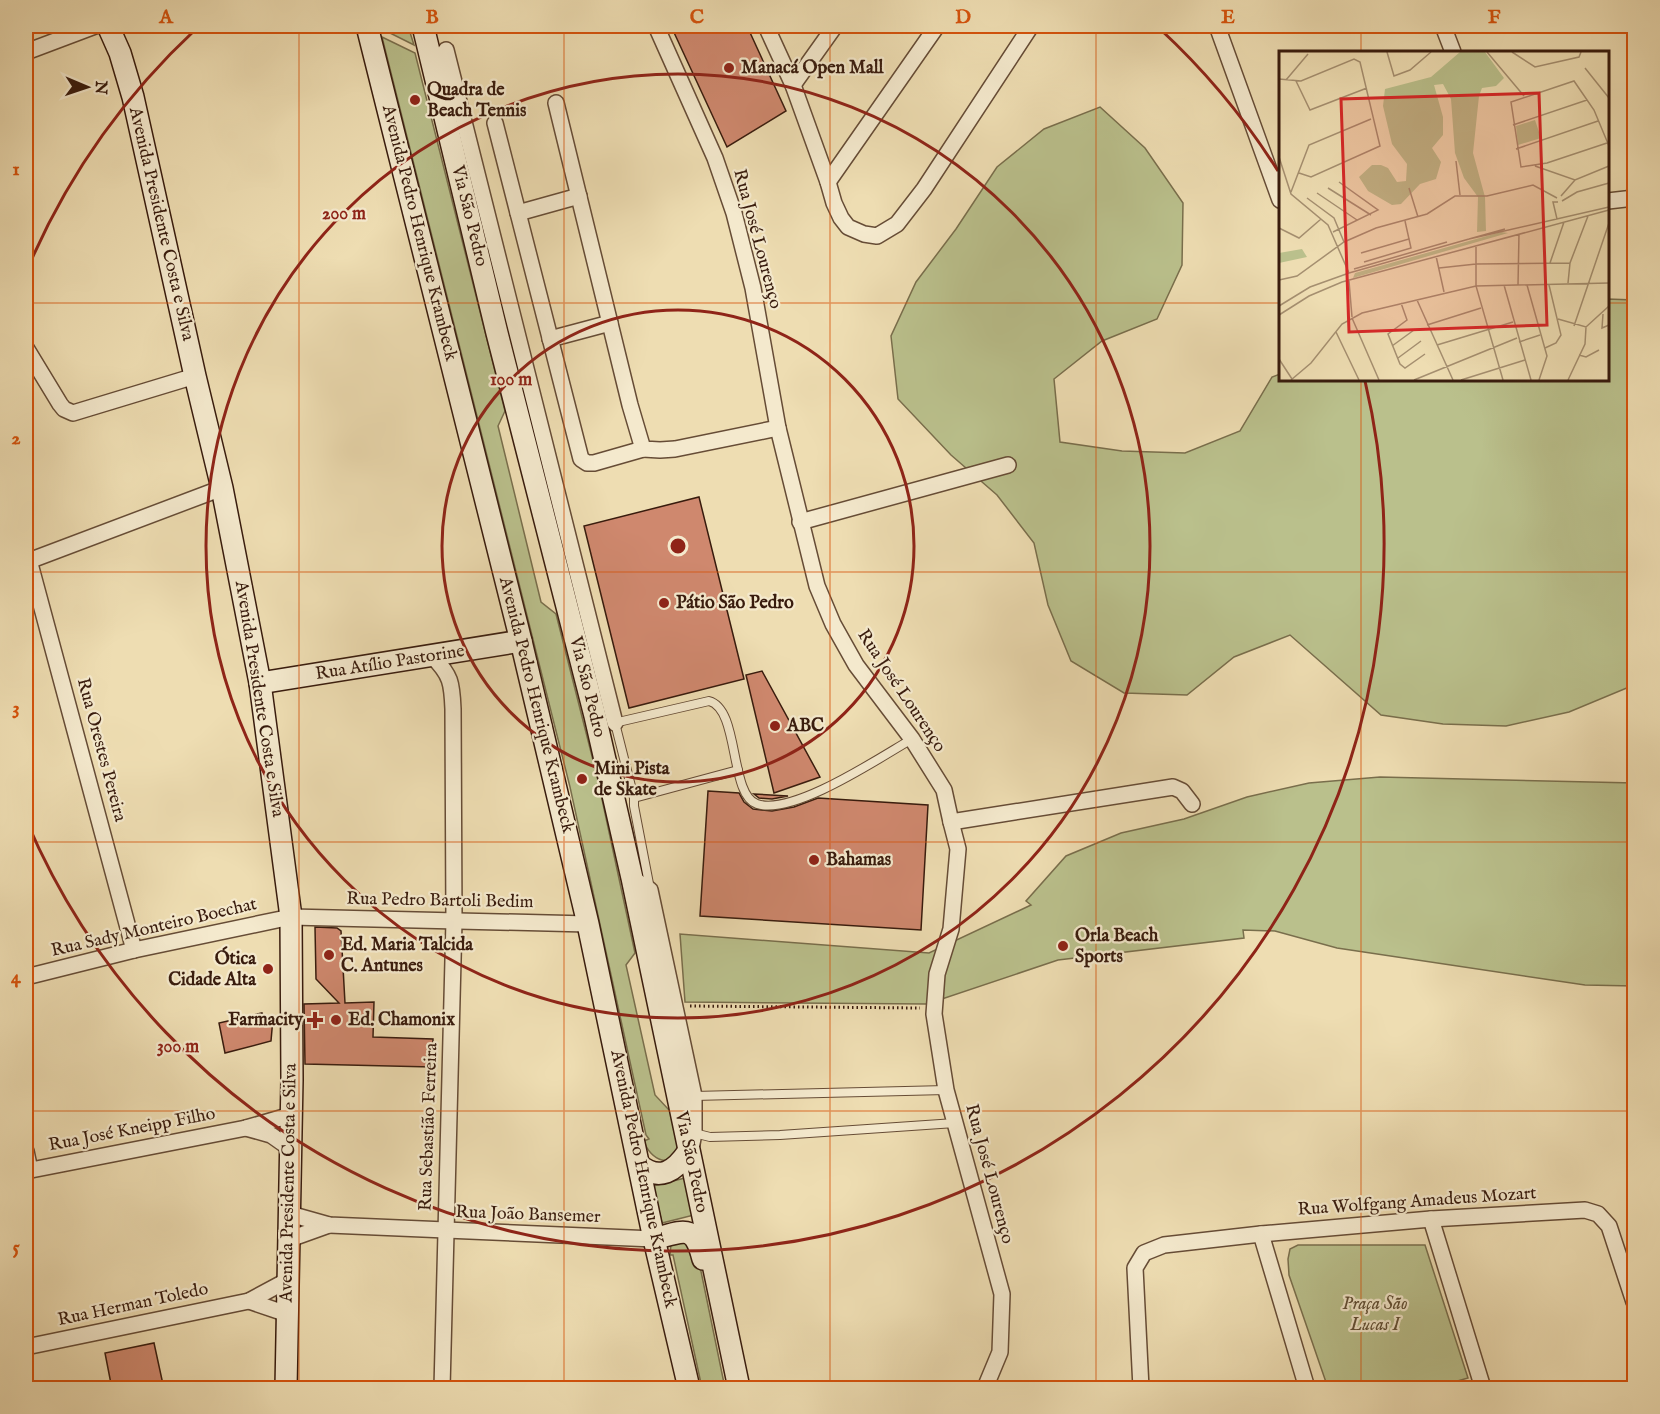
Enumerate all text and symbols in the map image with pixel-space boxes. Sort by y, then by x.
text: A [158,5,174,30]
text: B [425,5,439,30]
text: C [690,5,704,30]
text: D [955,5,971,30]
text: E [1221,5,1235,30]
text: F [1488,5,1501,30]
inset map [1279,51,1609,381]
north arrow [57,57,117,117]
place label: Manacá Open Mall [741,57,885,80]
marker: Manacá Open Mall [722,61,736,75]
text: N [90,79,110,95]
place label: Quadra de Beach Tennis [427,79,527,123]
marker: Quadra de Beach Tennis [408,93,422,107]
street label: Avenida Pedro Henrique Krambeck [376,102,462,364]
street label: Avenida Presidente Costa e Silva [123,104,199,343]
text: 1 [12,157,20,182]
street label: Via São Pedro [445,162,493,269]
street label: Rua José Lourenço [727,167,787,312]
text: 200 m [322,203,366,226]
text: 100 m [490,369,532,392]
text: 2 [11,426,21,451]
centre of rings [668,536,688,556]
street label: Avenida Pedro Henrique Krambeck [493,574,579,836]
street label: Avenida Presidente Costa e Silva [229,578,289,819]
place label: Pátio São Pedro [676,592,794,615]
marker: Pátio São Pedro [657,596,671,610]
street label: Rua José Lourenço [851,625,951,757]
street label: Via São Pedro [563,633,611,740]
street label: Rua Atílio Pastorine [314,640,466,686]
street label: Rua Orestes Pereira [71,676,131,825]
text: 3 [12,696,20,721]
place label: ABC [786,715,824,738]
marker: ABC [768,719,782,733]
place label: Mini Pista de Skate [594,758,671,802]
marker: Mini Pista de Skate [575,772,589,786]
place label: Bahamas [826,849,892,872]
marker: Bahamas [807,853,821,867]
street label: Rua Pedro Bartoli Bedim [346,888,534,914]
street label: Rua Sady Monteiro Boechat [49,893,259,963]
place label: Orla Beach Sports [1075,925,1159,969]
place label: Ed. Maria Talcida C. Antunes [341,934,474,978]
marker: Orla Beach Sports [1056,939,1070,953]
place label: Ótica Cidade Alta [168,946,257,992]
marker: Ed. Maria Talcida C. Antunes [322,948,336,962]
marker: Ótica Cidade Alta [261,962,275,976]
text: 4 [11,965,22,990]
place label: Farmacity [228,1009,304,1032]
place label: Ed. Chamonix [348,1009,455,1032]
marker: Farmacity [308,1013,322,1027]
marker: Ed. Chamonix [329,1013,343,1027]
text: 300 m [157,1036,199,1059]
street label: Rua Sebastião Ferreira [415,1042,443,1212]
street label: Avenida Pedro Henrique Krambeck [604,1047,682,1310]
street label: Avenida Presidente Costa e Silva [275,1063,303,1304]
street label: Rua José Lourenço [959,1102,1019,1247]
street label: Rua José Kneipp Filho [47,1103,218,1157]
street label: Via São Pedro [669,1108,713,1215]
street label: Rua Wolfgang Amadeus Mozart [1297,1182,1537,1222]
street label: Rua João Bansemer [455,1201,601,1229]
text: 5 [12,1235,20,1260]
street label: Rua Herman Toledo [56,1278,211,1332]
park label: Praça São Lucas I [1342,1293,1408,1337]

